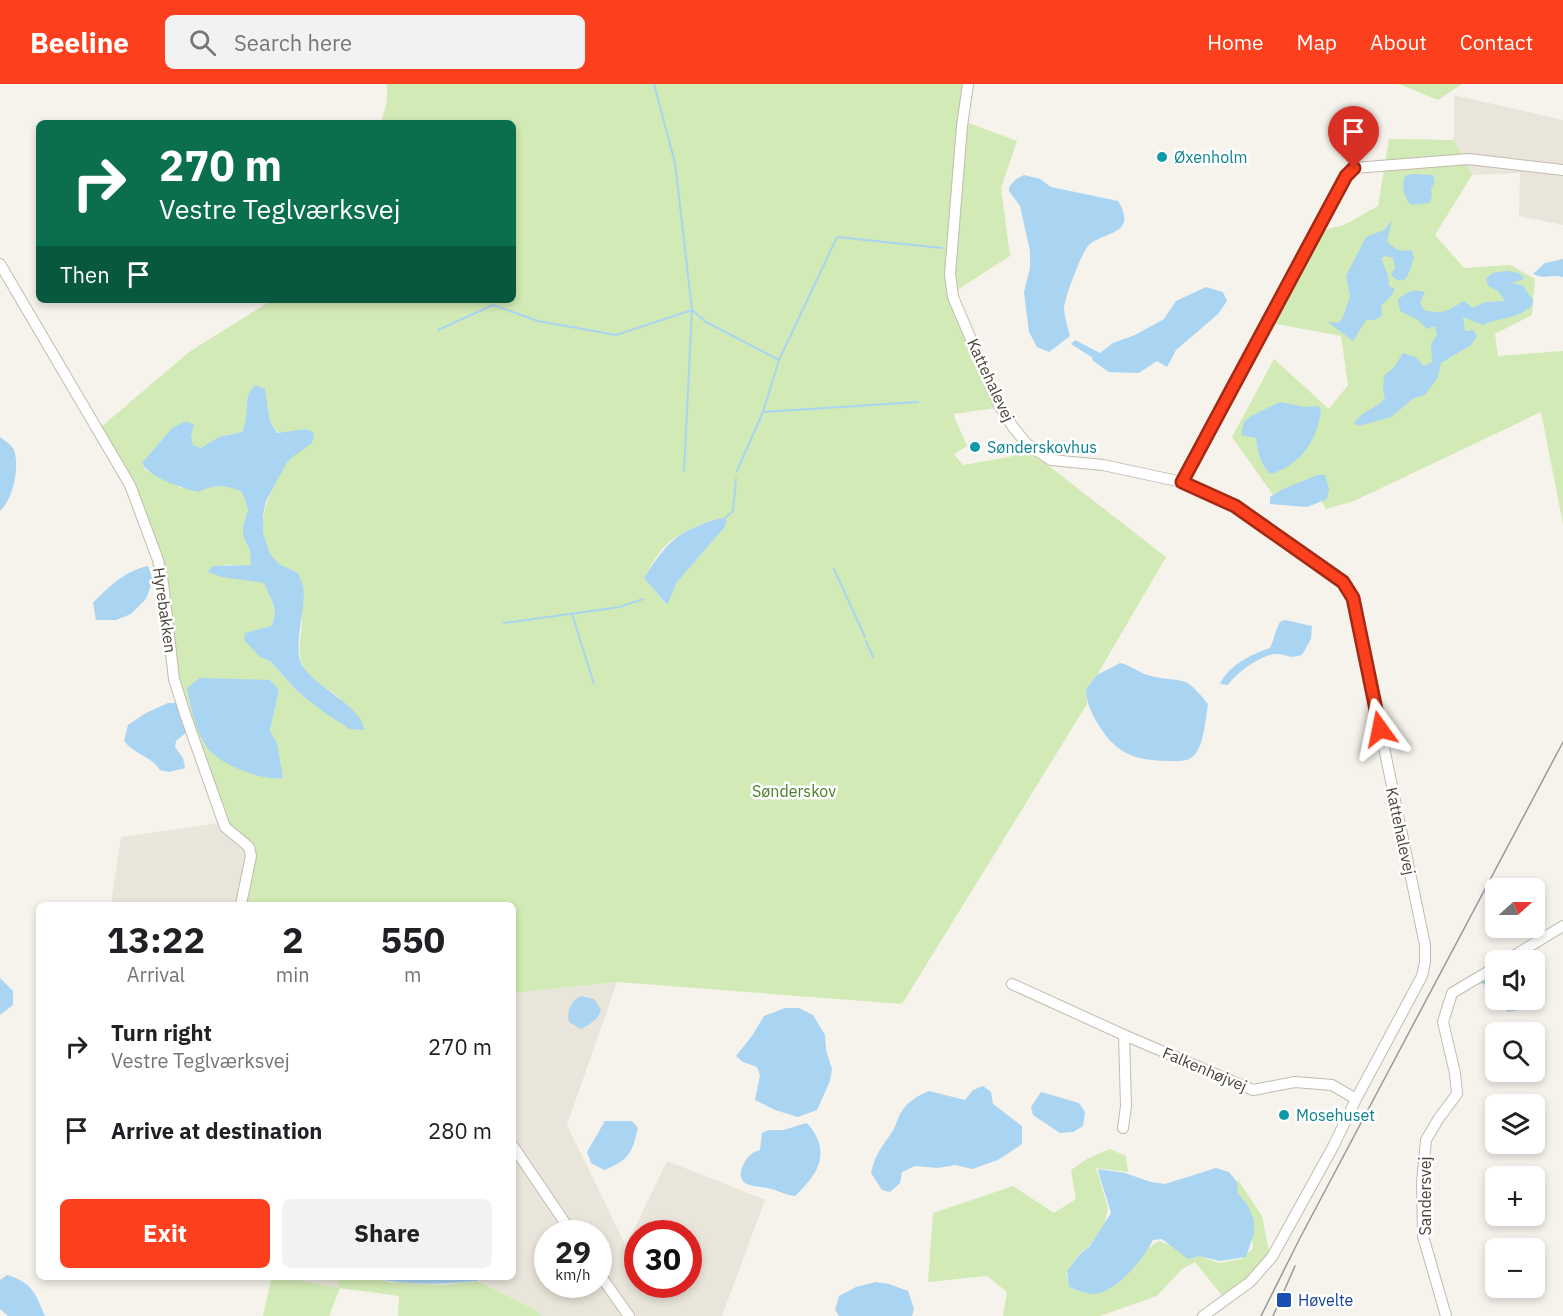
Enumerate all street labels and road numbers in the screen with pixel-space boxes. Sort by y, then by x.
street label: Kattehalevej [963,335,1019,425]
street label: Hyrebakken [149,566,181,654]
street label: Kattehalevej [1382,785,1420,877]
street label: Falkenhøjvej [1160,1042,1250,1096]
street label: Sandersvej [1415,1157,1435,1235]

